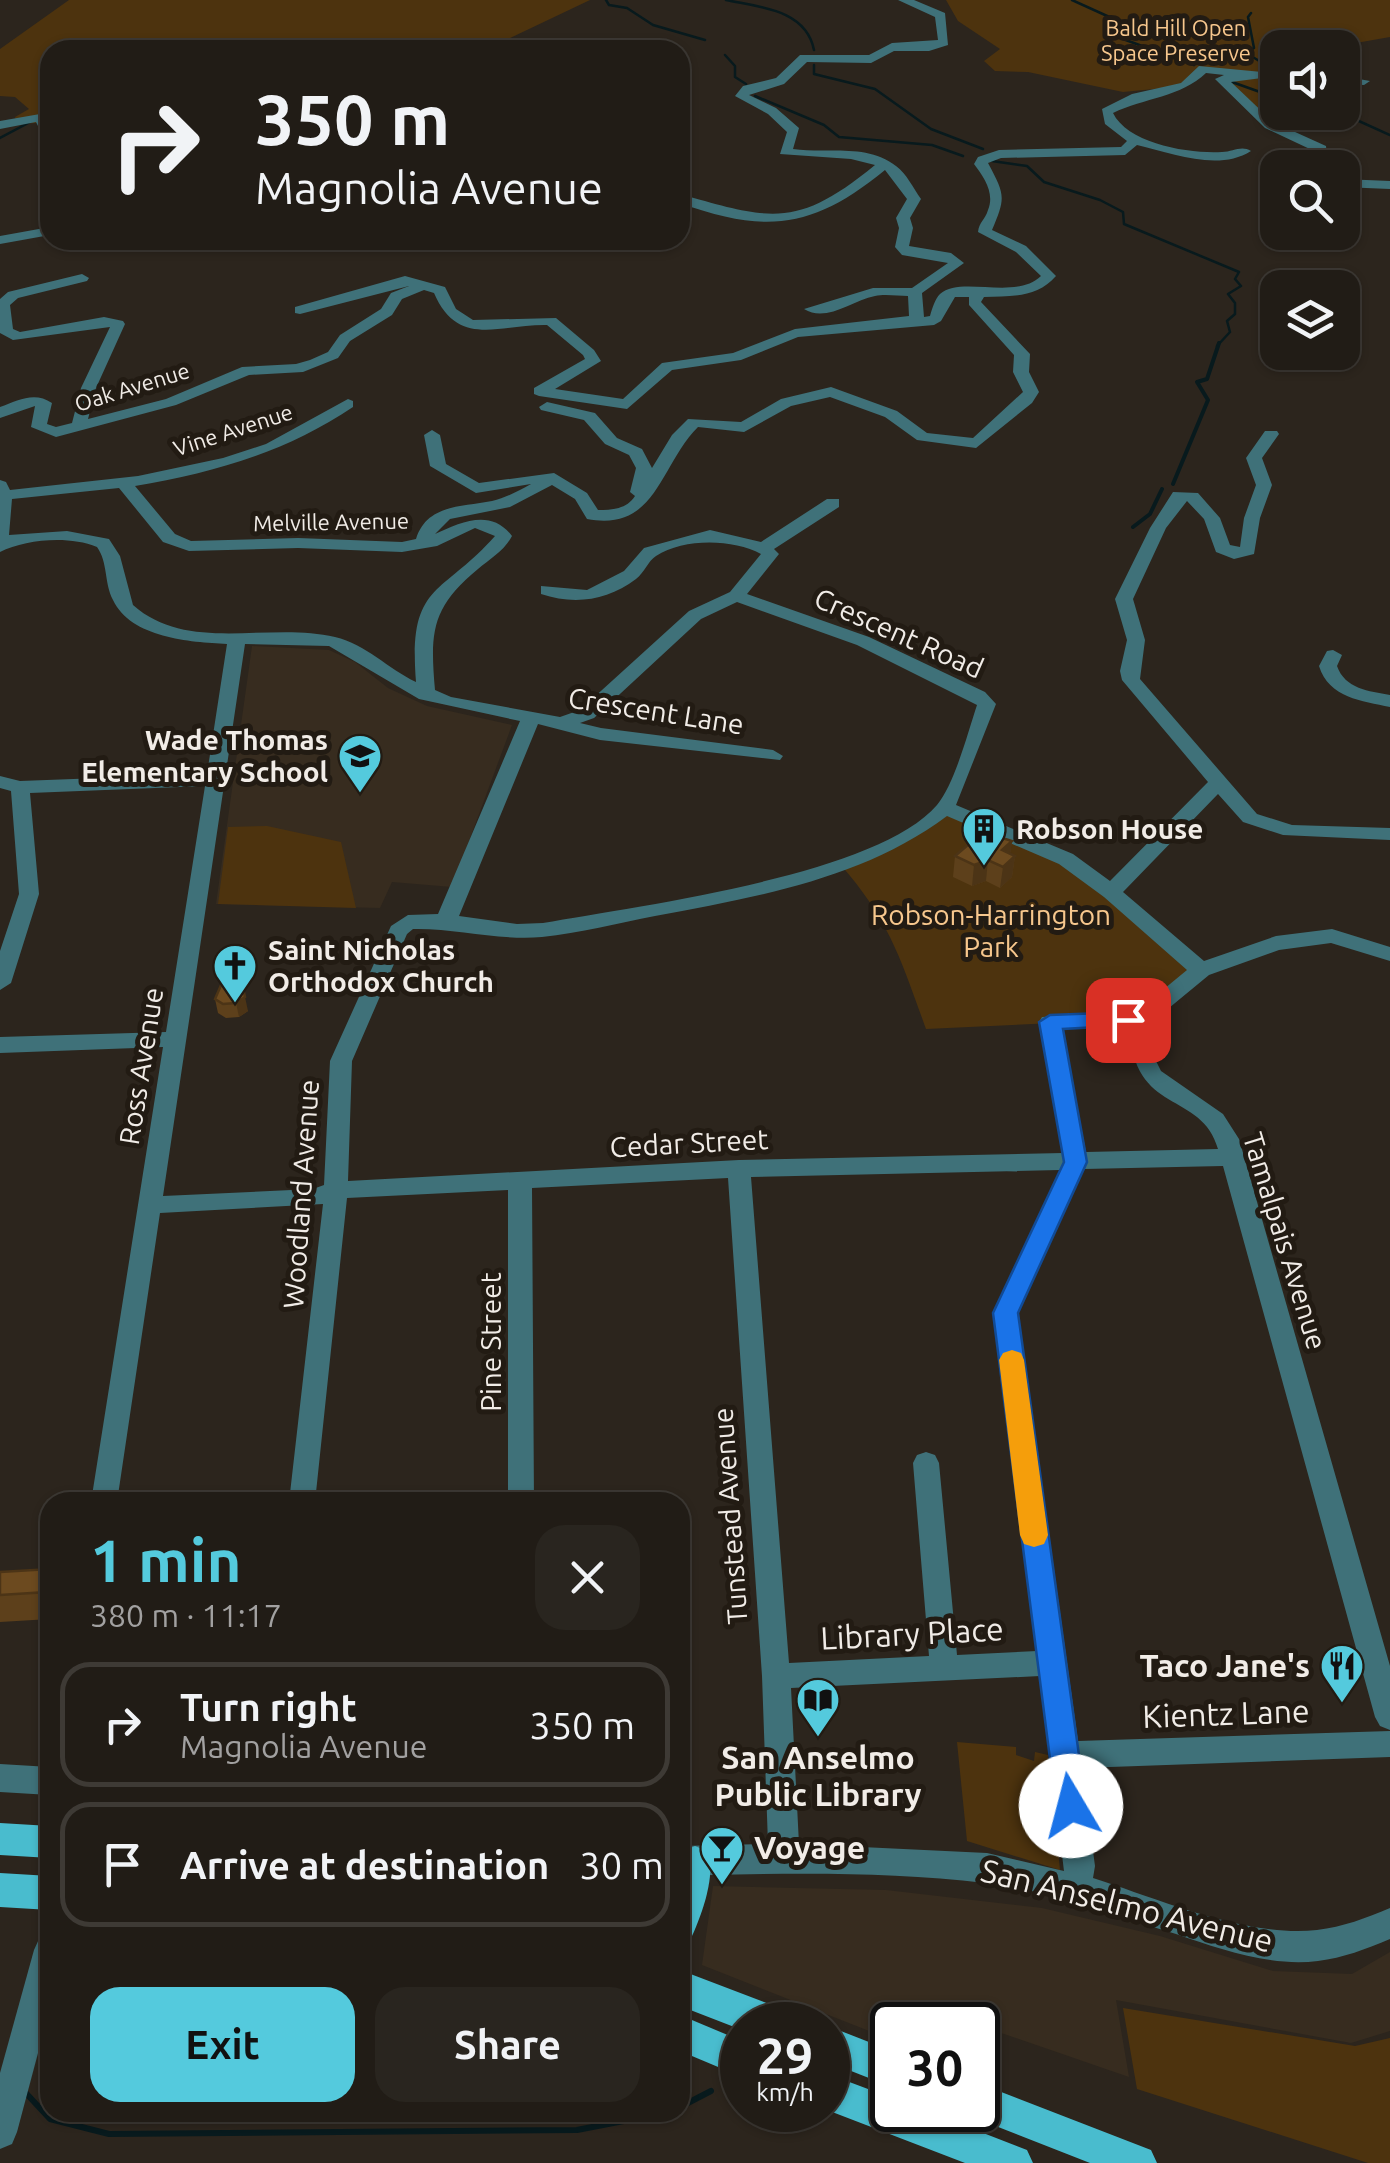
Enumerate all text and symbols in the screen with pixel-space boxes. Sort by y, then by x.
park label: Bald Hill Open Space Preserve [1101,15,1251,65]
map controls [1260,30,1360,370]
button: sound [1260,30,1360,130]
icon: right [90,80,220,210]
text: 350 m [255,80,450,158]
button: search [1260,150,1360,250]
text: Magnolia Avenue [255,162,603,213]
button: layers [1260,270,1360,370]
street label: Oak Avenue [71,357,192,416]
street label: Vine Avenue [170,398,296,461]
street label: Melville Avenue [253,508,409,535]
street label: Crescent Road [810,581,989,684]
street label: Crescent Lane [566,681,746,740]
place label: Wade Thomas Elementary School [81,724,328,787]
school or university icon: Wade Thomas Elementary School [337,733,383,794]
building icon: Robson House [961,806,1007,867]
place label: Robson House [1016,813,1203,844]
park label: Robson-Harrington Park [871,899,1111,962]
place label: Saint Nicholas Orthodox Church [268,934,494,997]
church icon: Saint Nicholas Orthodox Church [212,943,258,1004]
pin [1086,978,1171,1063]
street label: Ross Avenue [113,985,168,1147]
icon: arrive [1101,993,1156,1048]
street label: Woodland Avenue [277,1078,324,1310]
street label: Cedar Street [609,1123,769,1162]
street label: Tamalpais Avenue [1238,1129,1333,1353]
street label: Pine Street [475,1272,506,1412]
street label: Tunstead Avenue [706,1407,753,1625]
button: close [535,1525,640,1630]
text: 1 min [90,1526,242,1593]
text: 380 m · 11:17 [90,1597,282,1633]
street label: Library Place [819,1610,1004,1656]
restaurant icon: Taco Jane's [1319,1643,1365,1704]
place label: Taco Jane's [1140,1647,1310,1683]
library icon: San Anselmo Public Library [795,1677,841,1738]
text: Turn right [180,1686,357,1728]
street label: Kientz Lane [1142,1692,1310,1734]
icon: right [95,1697,150,1752]
text: 350 m [529,1704,635,1746]
text: Magnolia Avenue [180,1728,427,1764]
place label: San Anselmo Public Library [714,1739,922,1812]
position arrow [1019,1754,1123,1858]
bar icon: Voyage [699,1825,745,1886]
place label: Voyage [754,1829,865,1865]
icon: arrive [95,1837,150,1892]
text: Arrive at destination [180,1844,549,1886]
text: 30 m [579,1844,664,1886]
street label: San Anselmo Avenue [978,1851,1277,1959]
button: Exit [90,1987,355,2102]
button: Share [375,1987,640,2102]
speed limit sign: 30 [870,2002,1000,2132]
text: 29 [757,2027,813,2083]
text: km/h [756,2078,814,2106]

